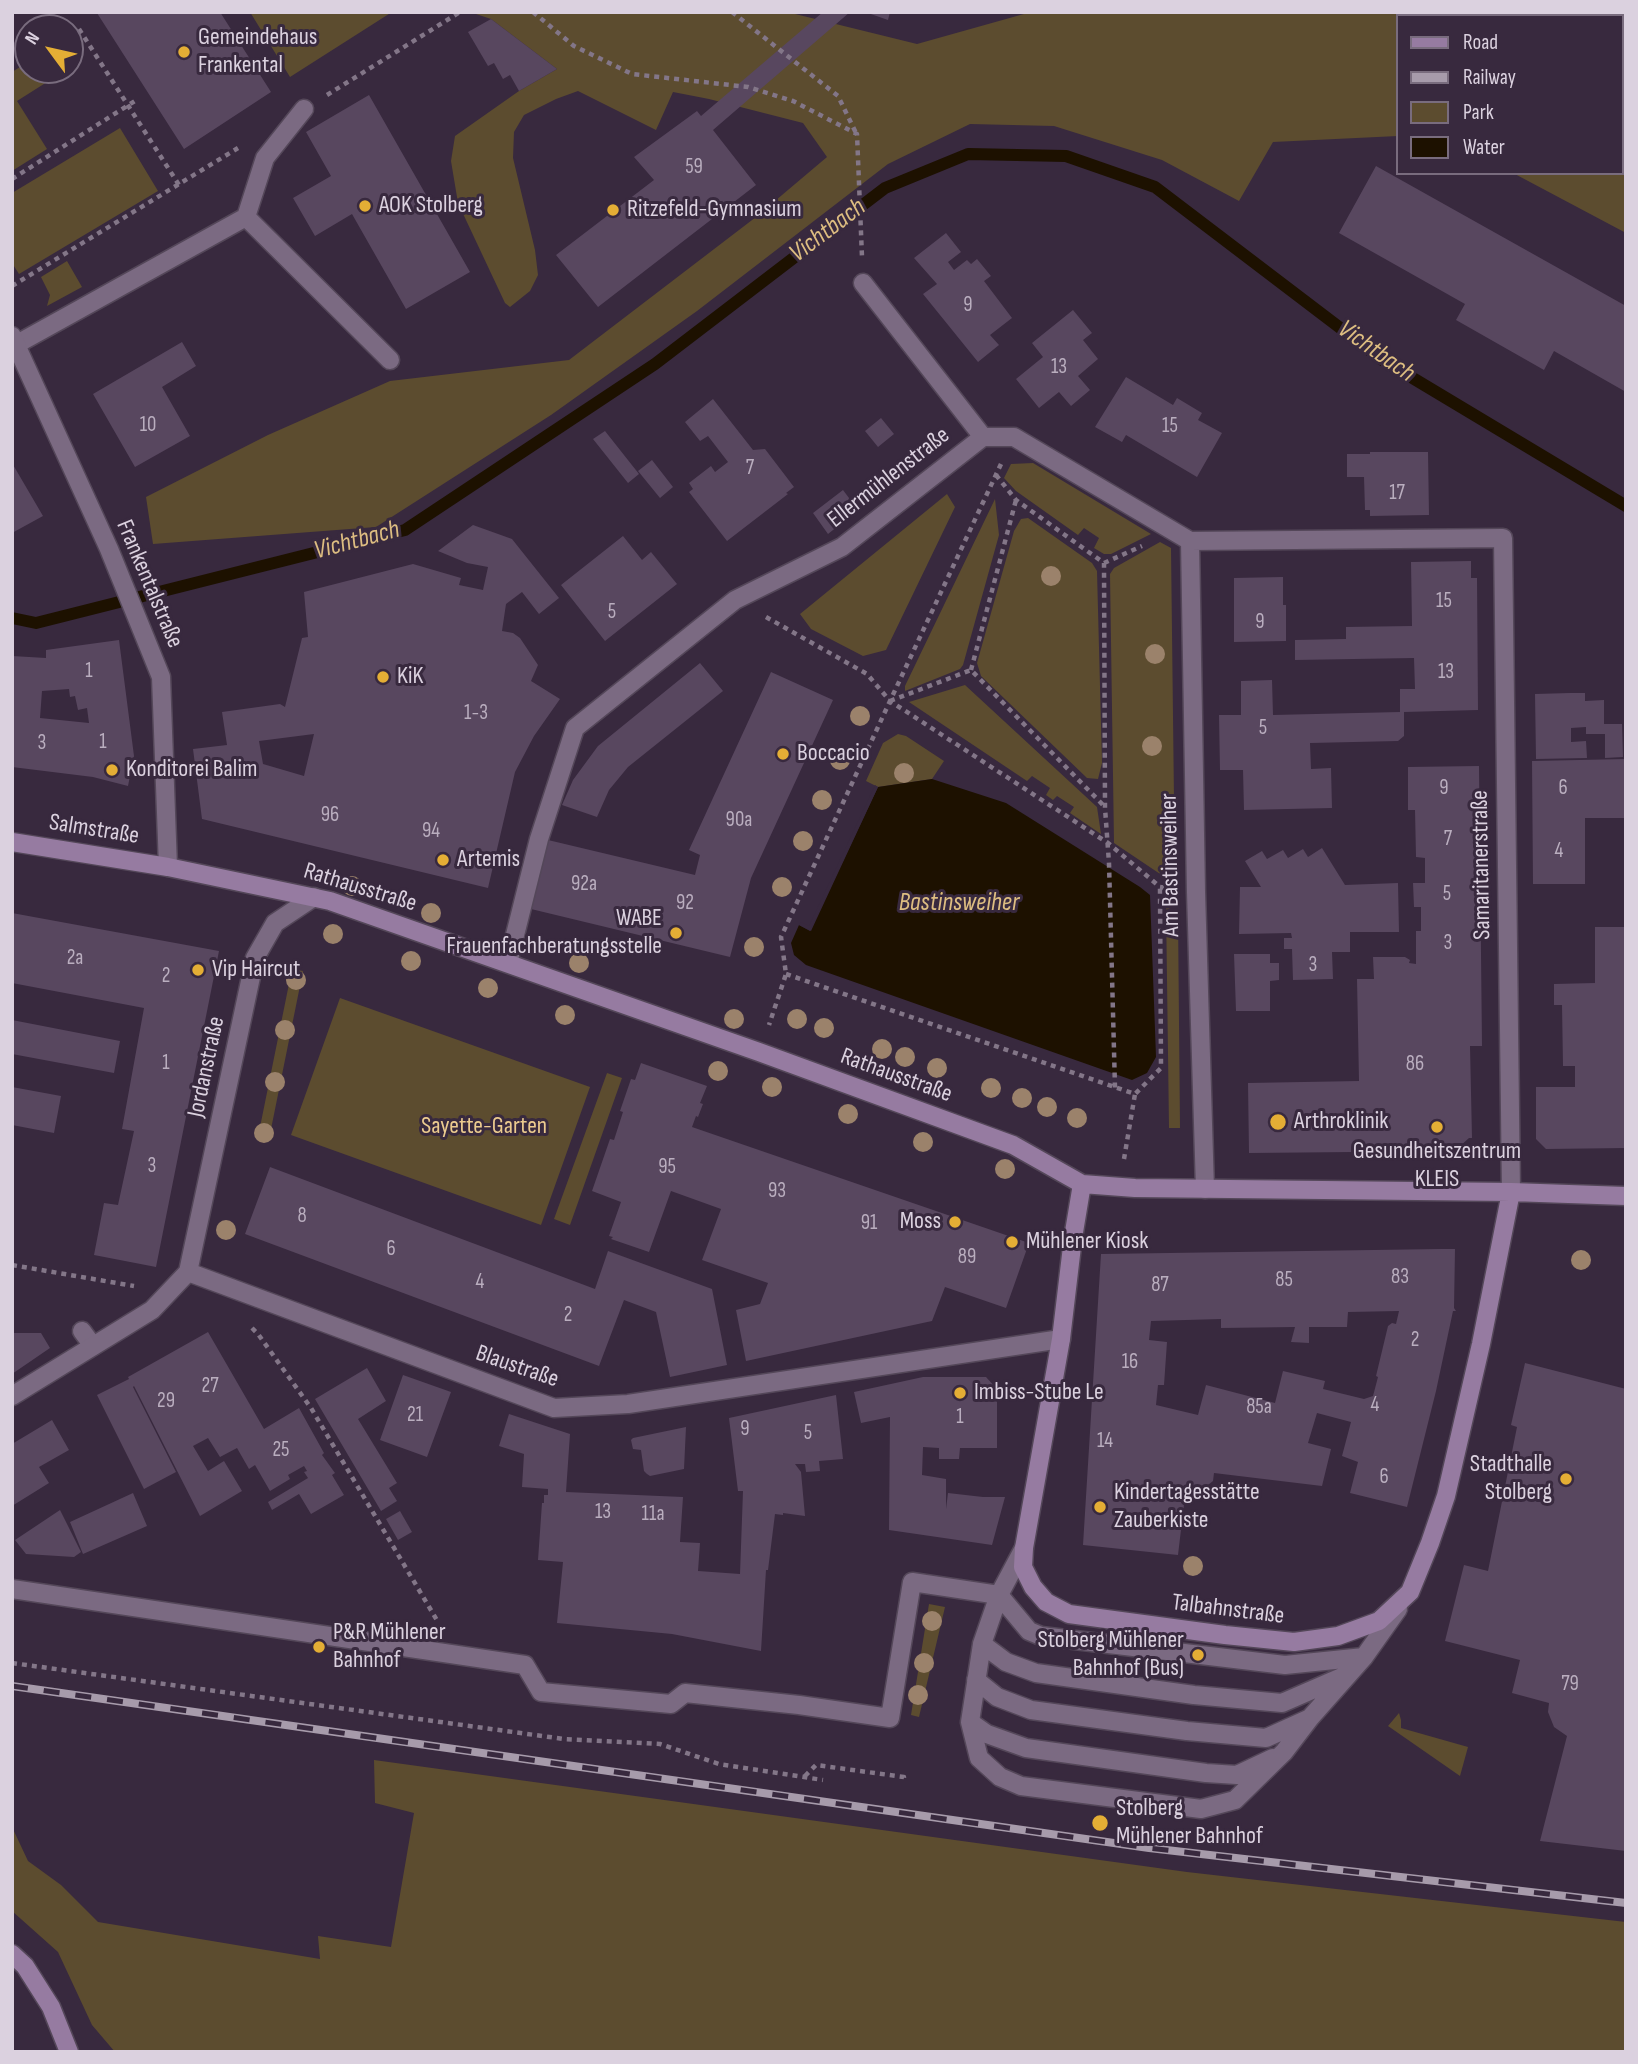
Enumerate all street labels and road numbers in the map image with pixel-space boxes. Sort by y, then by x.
street label: Ellermühlenstraße [822,421,956,535]
street label: Frankentalstraße [109,516,189,652]
street label: Samaritanerstraße [1466,790,1498,940]
street label: Am Bastinsweiher [1155,793,1187,937]
street label: Salmstraße [47,809,141,851]
street label: Rathausstraße [300,857,420,919]
street label: Jordanstraße [182,1014,232,1120]
street label: Rathausstraße [836,1043,956,1109]
street label: Blaustraße [472,1339,562,1395]
street label: Talbahnstraße [1170,1589,1286,1631]

